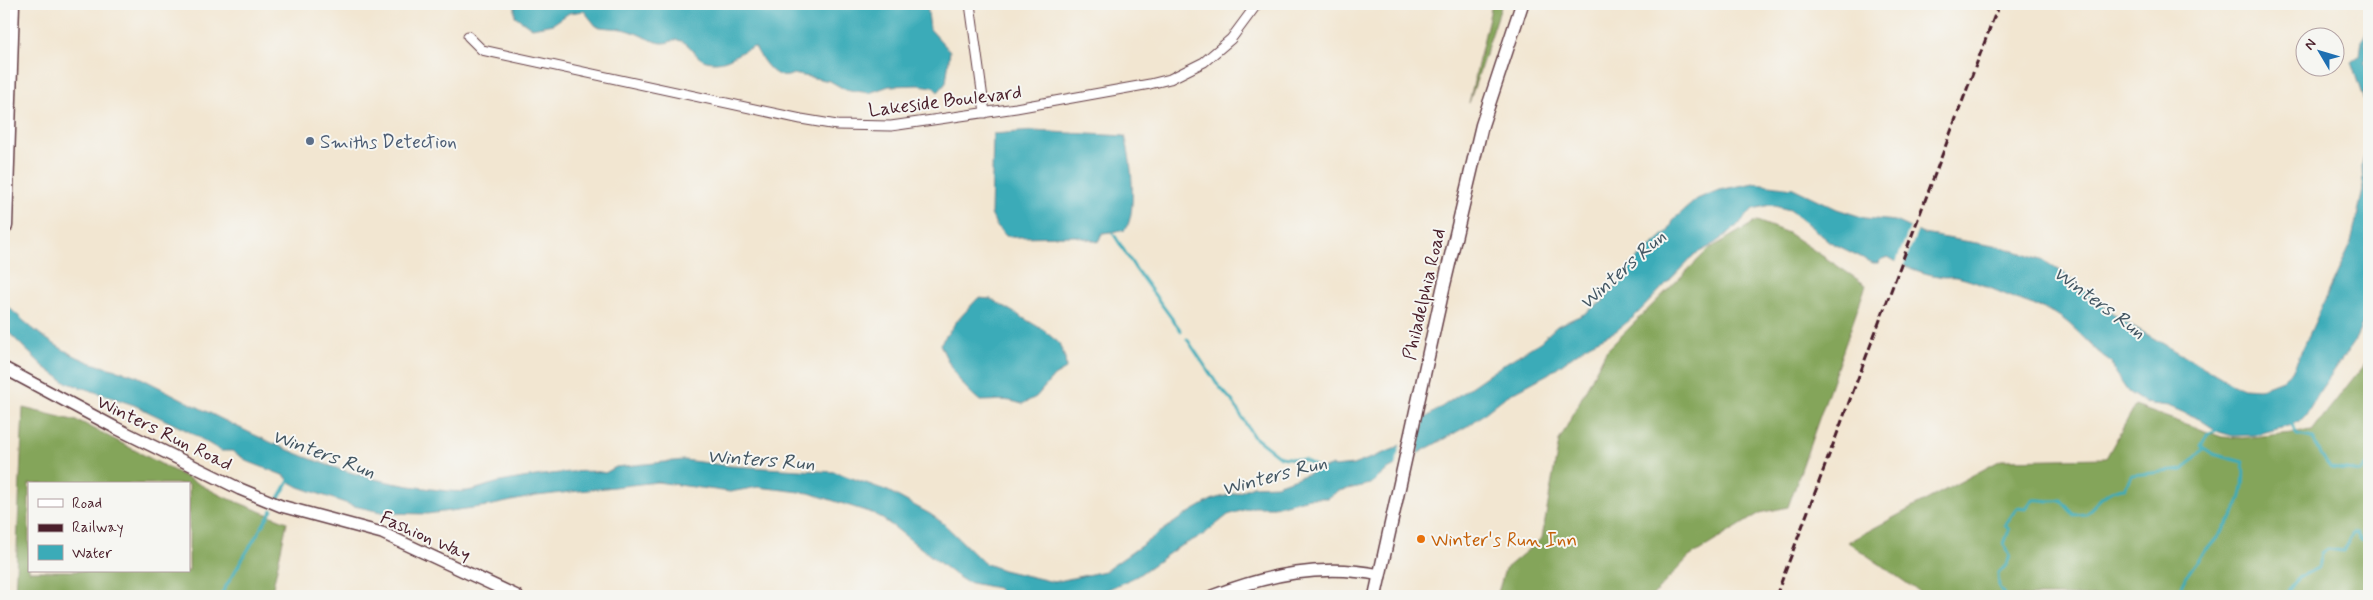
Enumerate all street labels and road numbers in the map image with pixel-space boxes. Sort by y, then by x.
street label: Lakeside Boulevard [867,80,1023,123]
street label: Philadelphia Road [1397,226,1452,363]
street label: Winters Run Road [92,390,236,477]
street label: Fashion Way [376,505,475,567]

